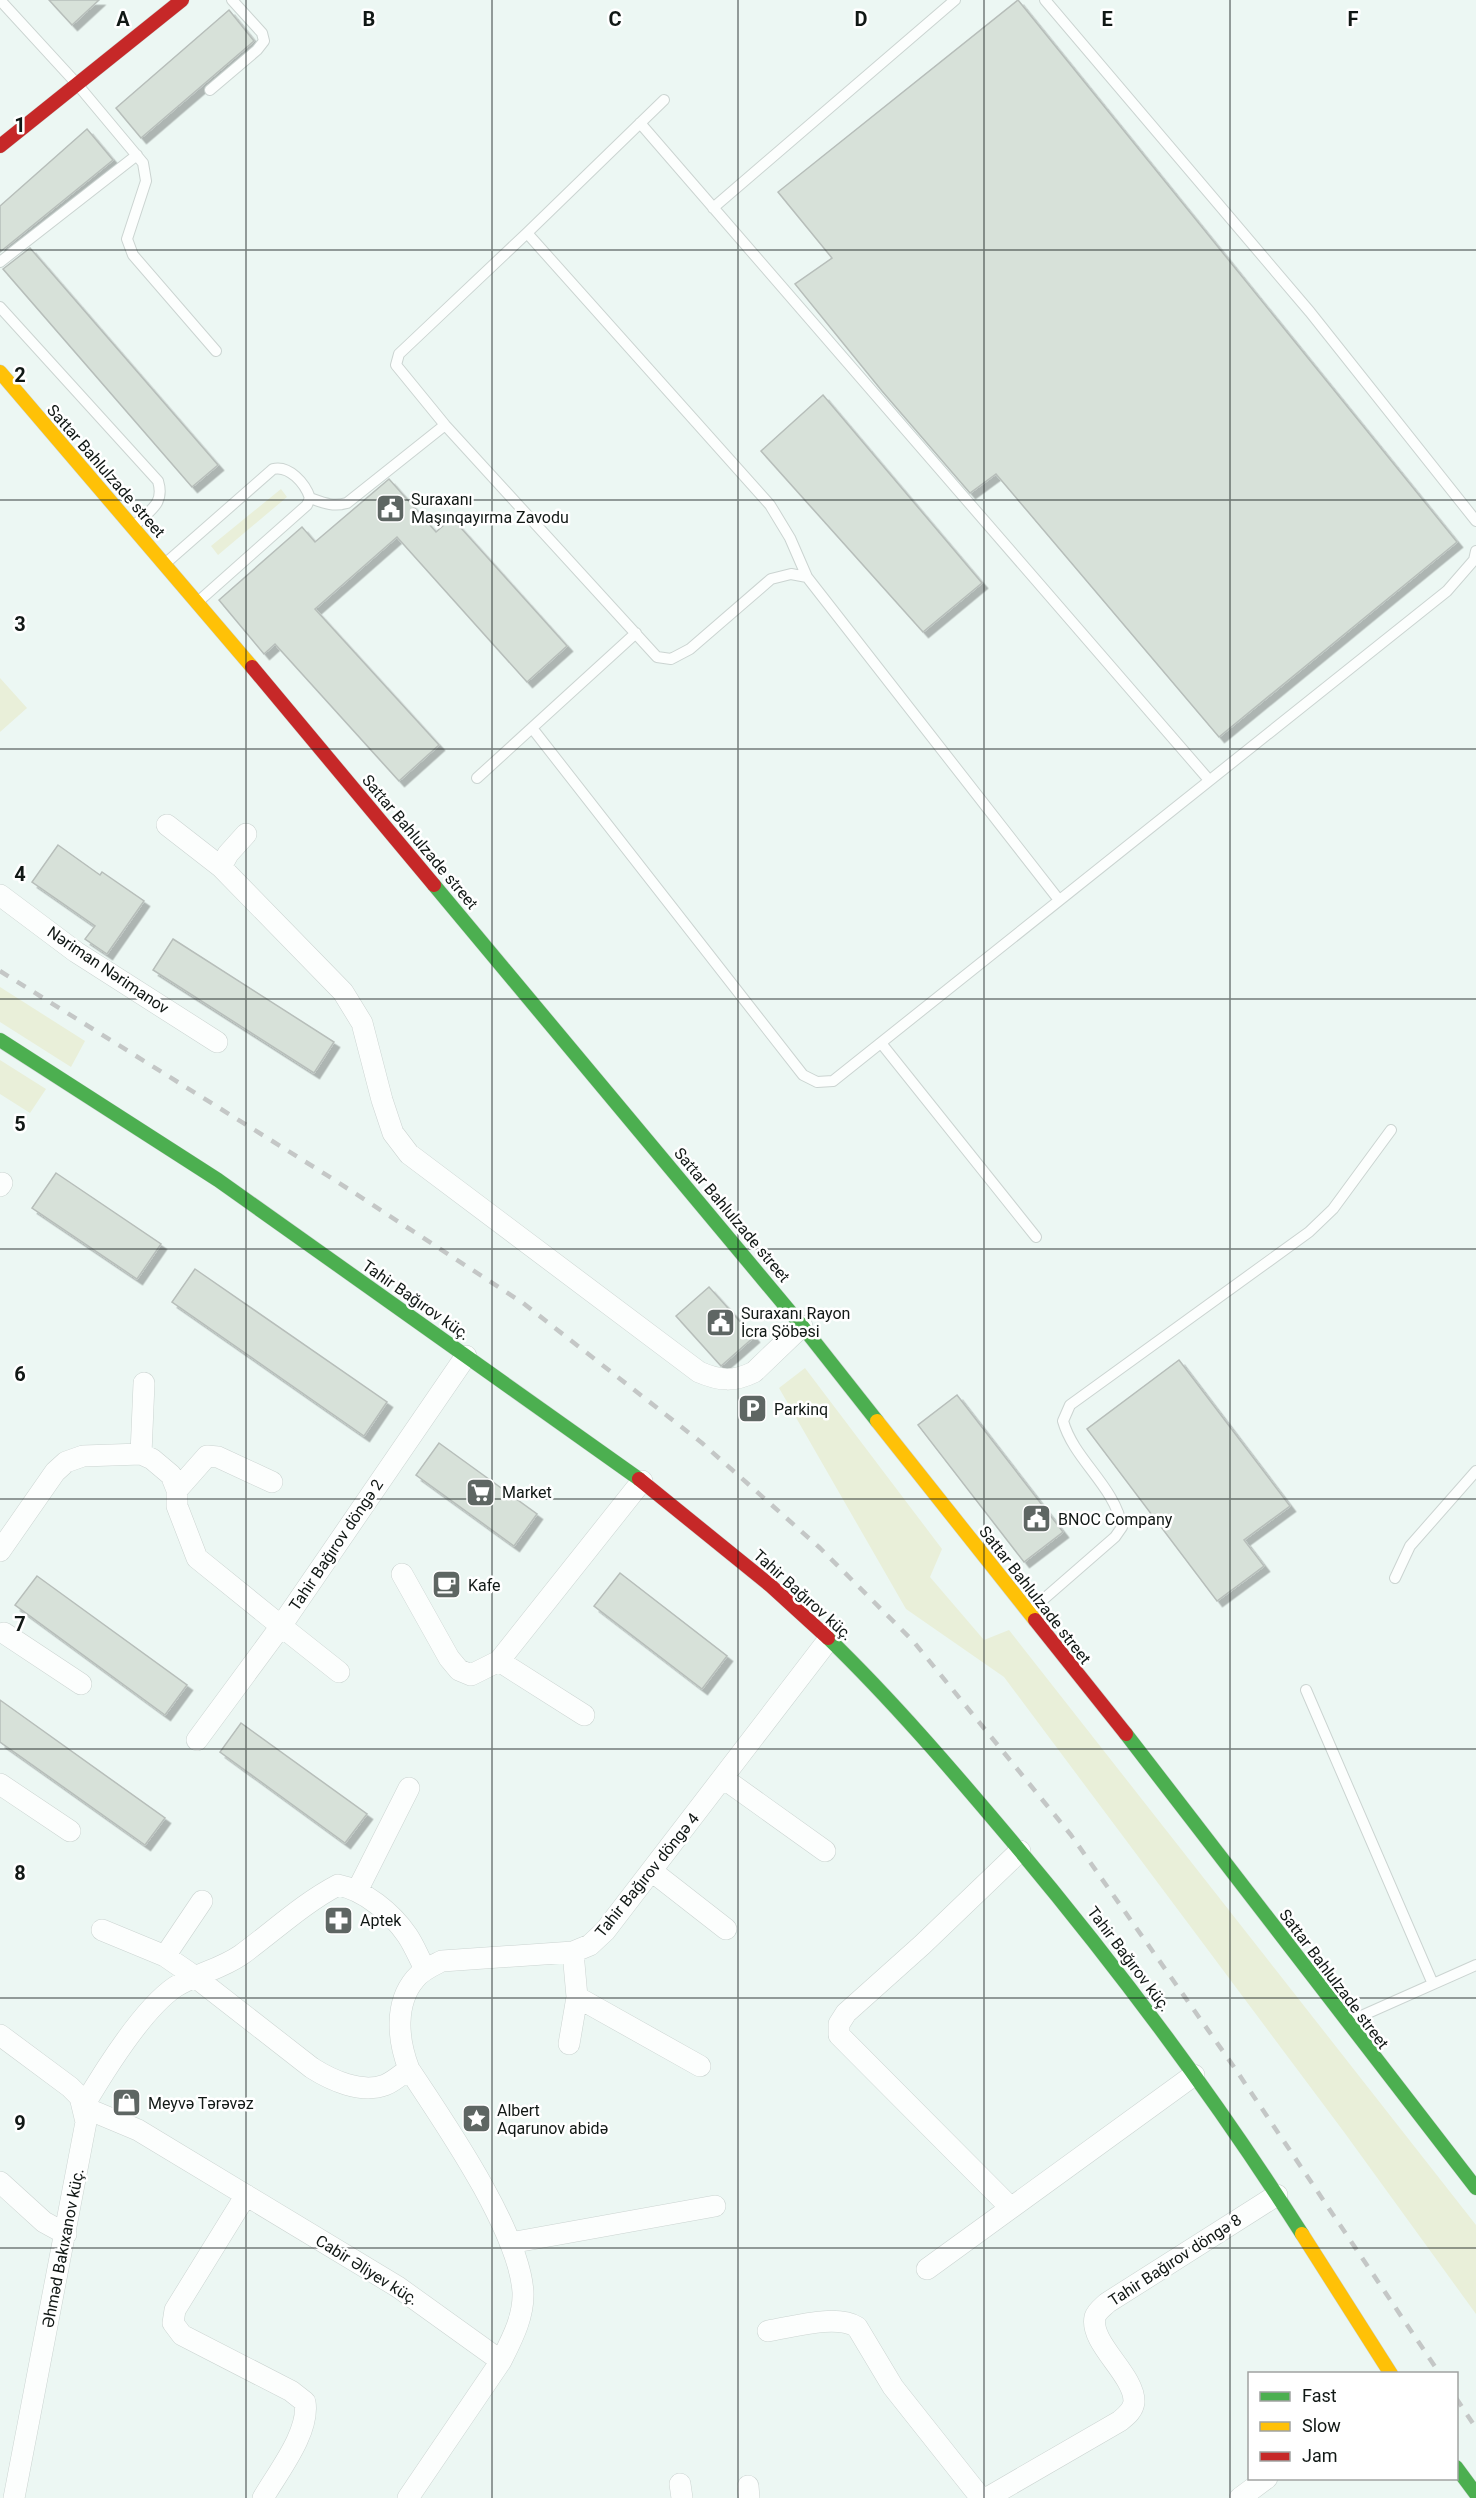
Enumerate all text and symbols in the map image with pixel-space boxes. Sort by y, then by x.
text: A [116,7,130,31]
text: B [363,7,375,31]
text: C [608,7,622,31]
text: D [855,7,868,31]
text: E [1101,7,1113,31]
text: F [1348,7,1359,31]
text: 1 [14,113,26,137]
text: 2 [14,363,26,387]
street label: Sattar Bahlulzade street [43,401,169,541]
place label: Suraxanı Maşınqayırma Zavodu [411,490,569,527]
public building icon: Suraxanı Maşınqayırma Zavodu [374,492,406,524]
text: 3 [14,612,26,636]
street label: Sattar Bahlulzade street [358,771,482,913]
text: 4 [14,862,26,886]
street label: Nəriman Nərimanov [44,922,172,1018]
text: 5 [14,1112,26,1136]
street label: Sattar Bahlulzade street [670,1144,794,1286]
street label: Tahir Bağırov küç. [359,1256,473,1344]
place label: Suraxanı Rayon İcra Şöbəsi [741,1304,850,1341]
public building icon: Suraxanı Rayon İcra Şöbəsi [704,1306,736,1338]
text: 6 [14,1362,26,1386]
parking icon: Parkinq [737,1393,769,1425]
place label: Parkinq [774,1400,828,1419]
street label: Tahir Bağırov döngə 2 [285,1476,387,1614]
supermarket icon: Market [465,1476,497,1508]
place label: Market [502,1483,552,1502]
public building icon: BNOC Company [1021,1503,1053,1535]
place label: BNOC Company [1058,1510,1173,1529]
street label: Sattar Bahlulzade street [975,1522,1095,1668]
street label: Tahir Bağırov küç. [750,1546,856,1644]
cafe icon: Kafe [431,1569,463,1601]
place label: Kafe [468,1576,501,1595]
text: 7 [14,1612,26,1636]
street label: Tahir Bağırov döngə 4 [591,1809,703,1941]
text: 8 [14,1861,26,1885]
street label: Tahir Bağırov küç. [1083,1903,1175,2015]
pharmacy icon: Aptek [323,1904,355,1936]
street label: Sattar Bahlulzade street [1275,1905,1393,2053]
place label: Aptek [360,1911,402,1930]
shop icon: Meyvə Tərəvəz [111,2087,143,2119]
place label: Meyvə Tərəvəz [148,2094,254,2113]
place label: Albert Aqarunov abidə [497,2101,608,2138]
place icon: Albert Aqarunov abidə [460,2103,492,2135]
text: 9 [14,2111,26,2135]
street label: Əhməd Bakıxanov küç. [38,2167,88,2329]
street label: Tahir Bağırov döngə 8 [1105,2210,1245,2310]
street label: Cabir Əliyev küç. [312,2231,422,2309]
legend [1248,2372,1458,2480]
text: Fast [1302,2385,1337,2406]
text: Slow [1302,2415,1341,2436]
text: Jam [1302,2445,1338,2466]

